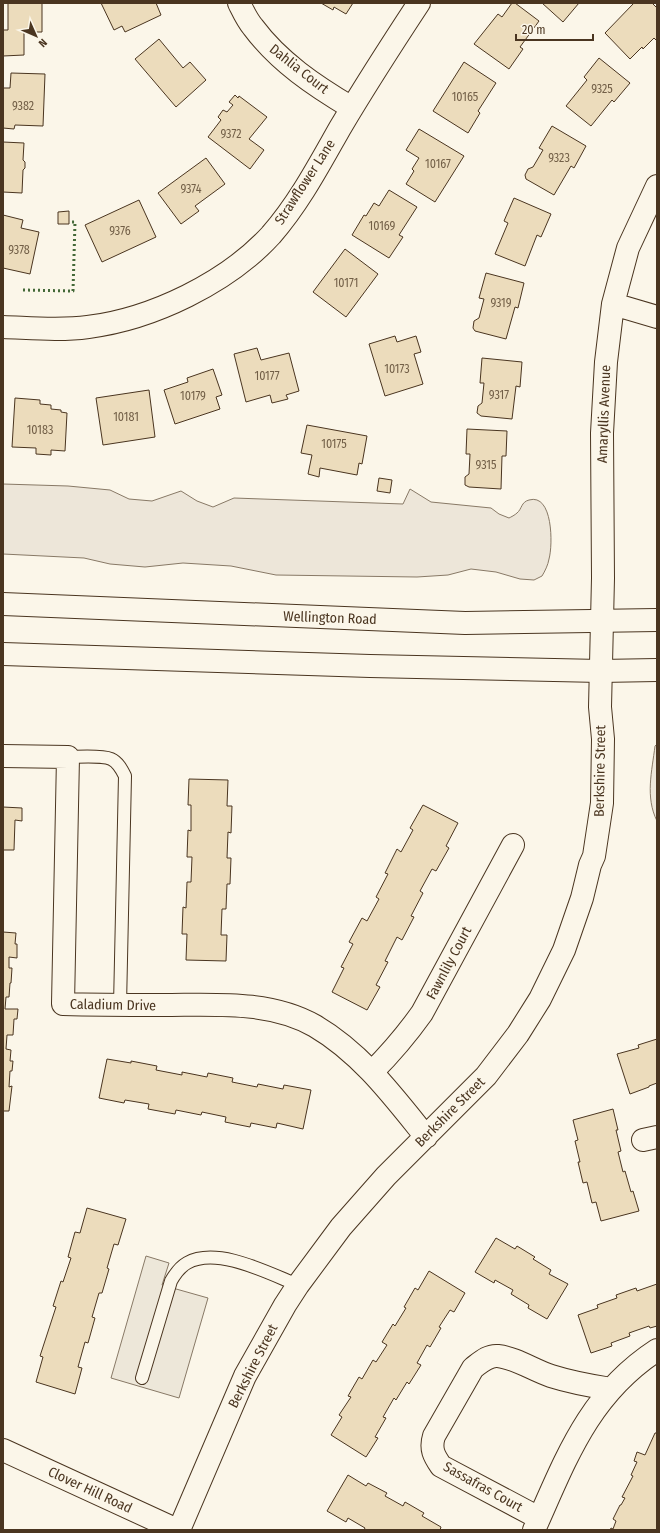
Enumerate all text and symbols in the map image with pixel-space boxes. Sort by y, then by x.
north arrow [16,16,56,56]
scale bar [516,16,593,42]
text: 20 m [522,23,546,37]
text: N [36,36,50,50]
street label: Dahlia Court [266,41,332,98]
house number: 9325 [591,82,613,96]
house number: 10165 [452,90,479,104]
house number: 9382 [12,99,34,113]
house number: 9372 [221,127,241,141]
street label: Strawflower Lane [271,136,339,228]
house number: 9323 [548,151,570,165]
house number: 10167 [425,157,451,171]
house number: 9374 [180,182,202,196]
house number: 10169 [369,219,396,233]
house number: 9376 [109,224,131,238]
house number: 9378 [8,243,30,257]
house number: 10171 [334,276,358,290]
house number: 9319 [490,296,512,310]
house number: 10173 [384,362,410,376]
street label: Amaryllis Avenue [594,364,614,463]
house number: 10177 [254,369,280,383]
house number: 9317 [489,388,509,402]
house number: 10179 [180,389,206,403]
house number: 10181 [113,410,139,424]
house number: 10183 [27,423,53,437]
house number: 10175 [321,437,347,451]
house number: 9315 [476,458,497,472]
street label: Wellington Road [283,608,377,628]
street label: Berkshire Street [591,724,609,817]
street label: Fawnlily Court [423,923,475,1002]
street label: Caladium Drive [70,996,156,1014]
street label: Berkshire Street [411,1073,489,1151]
street label: Berkshire Street [225,1321,282,1411]
street label: Sassafras Court [440,1458,526,1516]
street label: Clover Hill Road [45,1463,135,1517]

